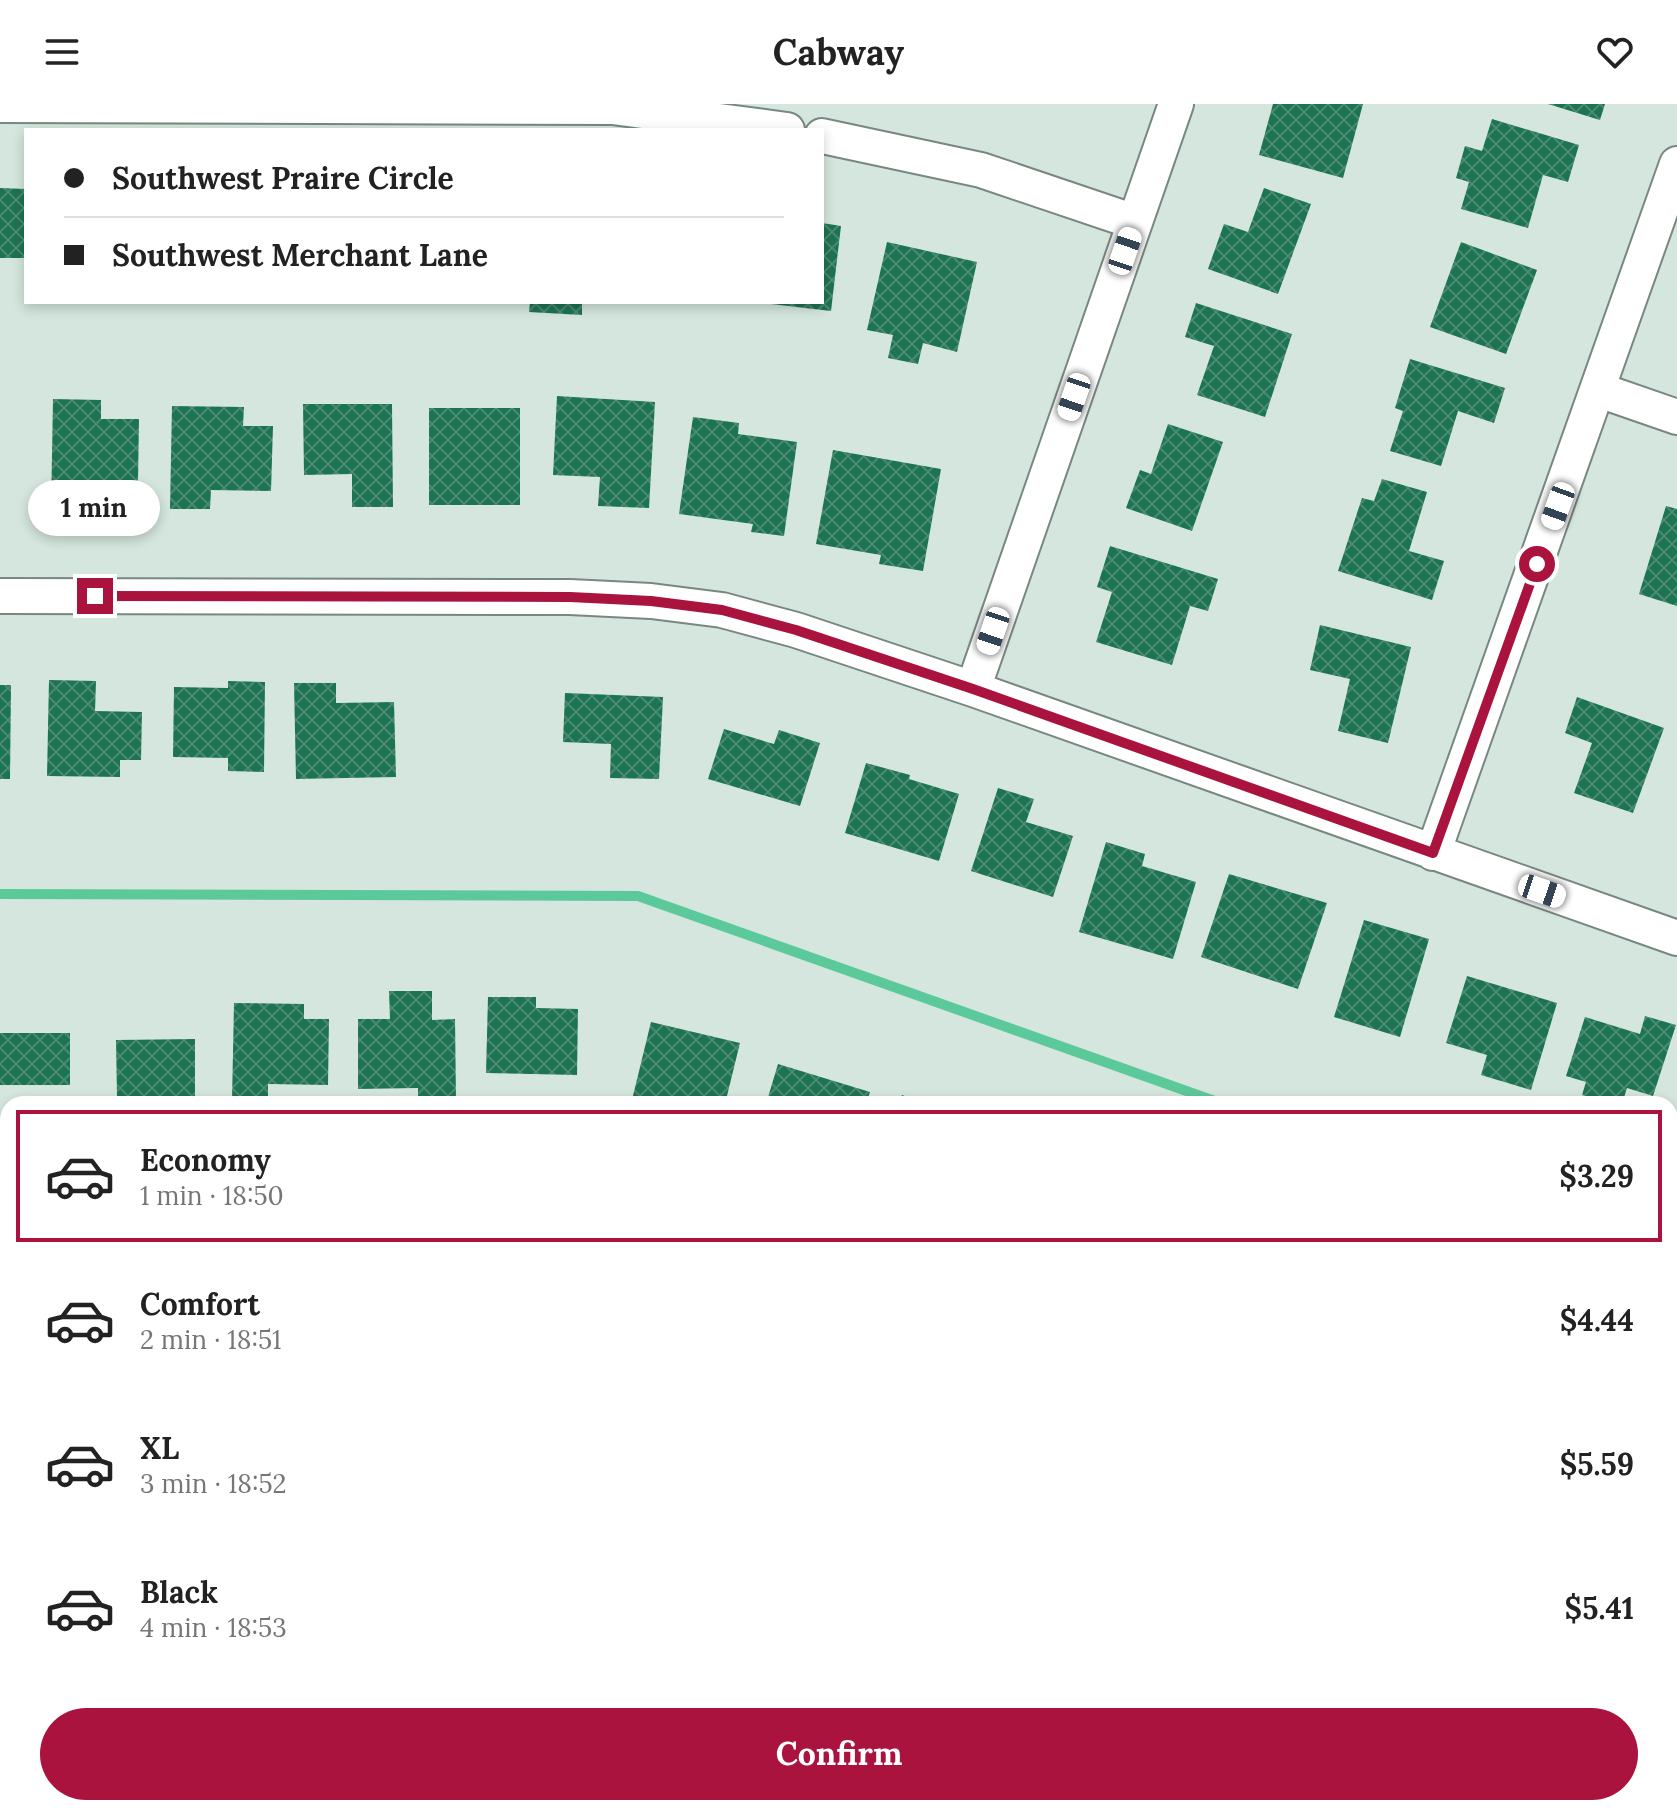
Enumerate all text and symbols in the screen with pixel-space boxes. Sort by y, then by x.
text: Cabway [773,29,904,75]
icon: menu [40,30,84,74]
icon: heart [1593,30,1637,74]
text: Southwest Praire Circle [112,159,454,197]
car [1106,224,1144,278]
text: Southwest Merchant Lane [112,236,488,274]
car [1055,370,1093,424]
car [1539,479,1577,533]
callout: 1 min [29,480,161,536]
text: 1 min [61,491,127,524]
route start [1519,546,1555,582]
route end [77,578,113,614]
car [974,604,1012,658]
car [1515,872,1569,910]
icon: car [44,1140,116,1212]
text: Economy [140,1141,271,1179]
text: $3.29 [1559,1157,1634,1195]
text: 1 min · 18:50 [140,1179,284,1212]
icon: car [44,1284,116,1356]
text: Comfort [140,1285,260,1323]
text: $4.44 [1560,1301,1634,1339]
text: 2 min · 18:51 [140,1323,282,1356]
icon: car [44,1428,116,1500]
text: XL [140,1429,179,1467]
text: $5.59 [1560,1445,1634,1483]
text: 3 min · 18:52 [140,1467,287,1500]
icon: car [44,1572,116,1644]
text: Black [140,1573,218,1611]
text: $5.41 [1565,1589,1634,1627]
text: 4 min · 18:53 [140,1611,287,1644]
button: Confirm [40,1708,1638,1800]

